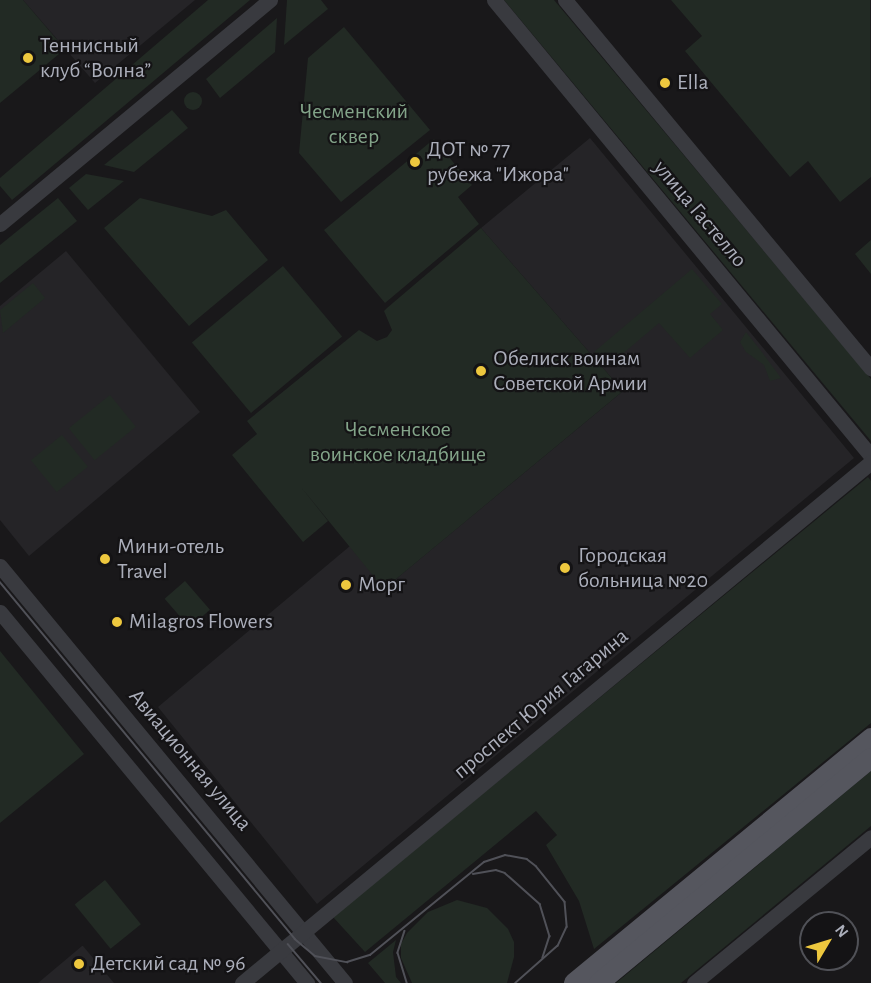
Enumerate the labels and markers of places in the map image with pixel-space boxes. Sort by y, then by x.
place label: Теннисный клуб “Волна” [40,32,151,84]
marker: Теннисный клуб “Волна” [21,51,35,65]
place label: Ella [677,70,709,96]
marker: Ella [658,76,672,90]
place label: ДОТ № 77 рубежа "Ижора" [427,136,569,188]
marker: ДОТ № 77 рубежа "Ижора" [408,155,422,169]
place label: Обелиск воинам Советской Армии [493,345,647,396]
marker: Обелиск воинам Советской Армии [474,364,488,378]
place label: Мини-отель Travel [117,533,224,584]
place label: Городская больница №20 [578,542,708,594]
marker: Мини-отель Travel [98,552,112,566]
marker: Городская больница №20 [556,559,574,577]
place label: Морг [358,572,405,598]
marker: Морг [339,578,353,592]
place label: Milagros Flowers [129,609,273,635]
marker: Milagros Flowers [110,615,124,629]
place label: Детский сад № 96 [91,951,246,977]
marker: Детский сад № 96 [72,957,86,971]

